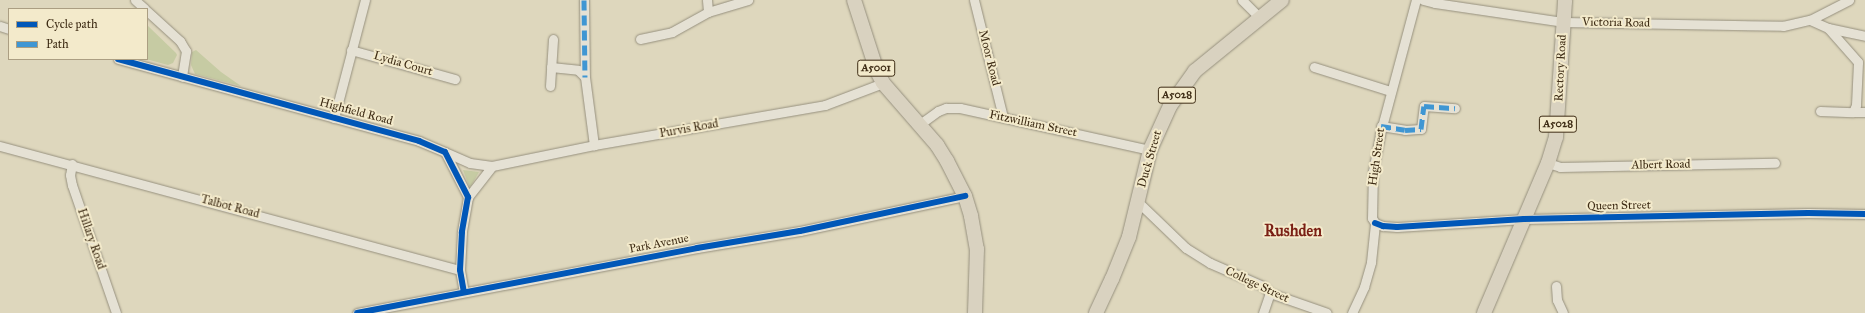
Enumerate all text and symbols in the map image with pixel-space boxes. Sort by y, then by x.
legend [8,8,148,60]
street label: Victoria Road [1582,15,1650,31]
text: Cycle path [46,17,98,31]
street label: Moor Road [975,29,1003,87]
street label: Rectory Road [1552,34,1570,102]
text: Path [46,37,69,51]
street label: Lydia Court [372,49,434,79]
road number: A5001 [857,59,895,77]
road number: A5028 [1157,86,1197,104]
street label: Highfield Road [318,95,394,129]
street label: Fitzwilliam Street [988,108,1078,140]
road number: A5028 [1538,115,1578,133]
street label: Purvis Road [658,117,720,141]
street label: High Street [1366,127,1388,187]
street label: Duck Street [1135,129,1165,189]
street label: Albert Road [1631,157,1691,173]
street label: Talbot Road [199,192,261,222]
street label: Queen Street [1587,198,1651,214]
street label: Hillary Road [74,207,108,271]
district label: Rushden [1264,221,1322,241]
street label: Park Avenue [628,231,690,257]
street label: College Street [1223,264,1291,306]

